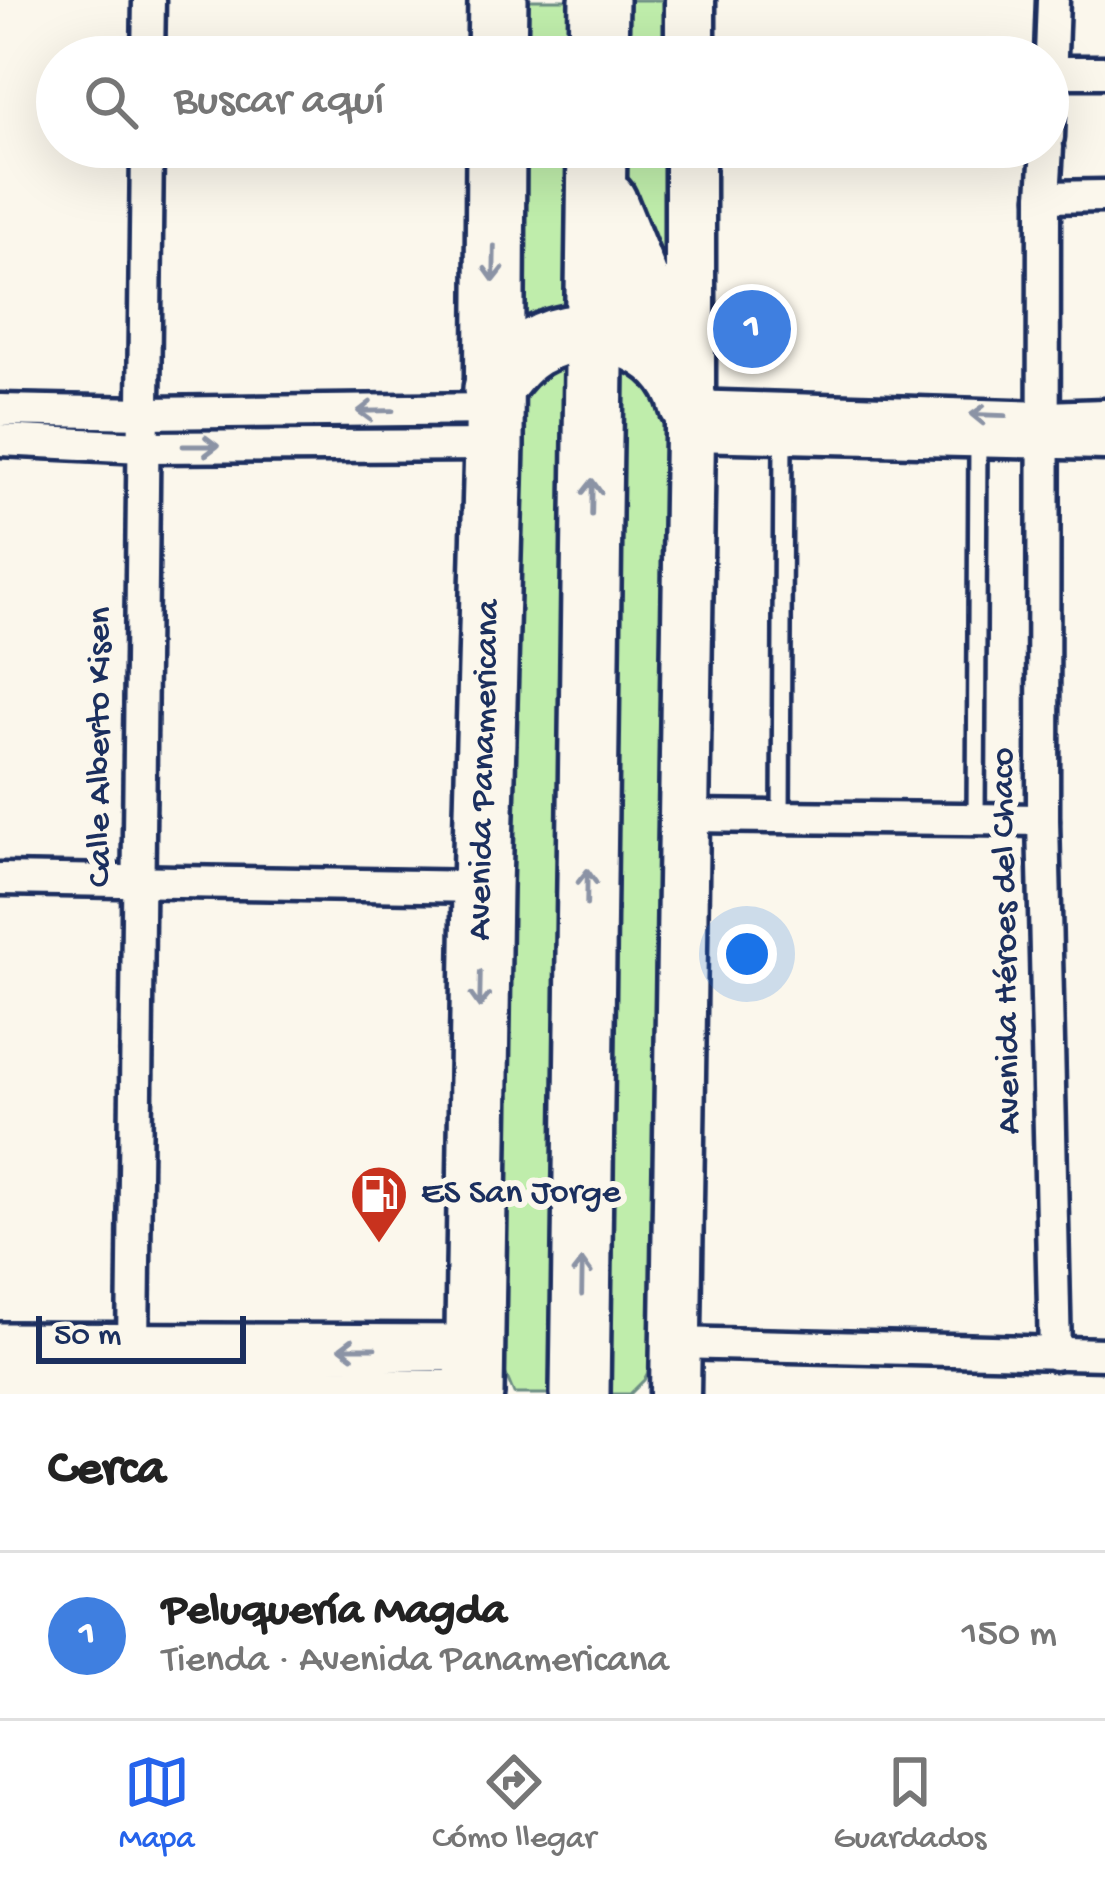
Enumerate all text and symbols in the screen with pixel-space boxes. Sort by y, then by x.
search box [36,36,1069,168]
icon: search [78,69,144,135]
text: Buscar aquí [174,76,384,129]
one-way arrow [483,244,506,283]
pin: 1 [713,284,791,374]
one-way arrow [356,399,395,422]
one-way arrow [969,403,1008,426]
one-way arrow [181,435,220,458]
one-way arrow [581,478,603,517]
street label: Avenida Panamericana [460,598,511,941]
street label: Calle Alberto Kisen [80,607,123,887]
street label: Avenida Héroes del Chaco [983,747,1033,1135]
one-way arrow [576,868,598,907]
your location [717,924,777,984]
one-way arrow [469,970,491,1009]
fuel station icon: ES San Jorge [348,1163,410,1245]
place label: ES San Jorge [421,1173,621,1216]
one-way arrow [570,1258,593,1297]
scale bar [36,1310,246,1363]
text: 50 m [54,1318,121,1356]
one-way arrow [338,1337,377,1359]
text: Cerca [48,1442,166,1502]
text: Peluquería Magda [162,1586,507,1639]
text: 1 [79,1613,95,1659]
text: 150 m [962,1613,1057,1659]
text: Tienda · Avenida Panamericana [162,1639,669,1685]
tab: Mapa [119,1749,195,1859]
tab: Cómo llegar [432,1749,596,1859]
tab: Guardados [834,1749,986,1859]

